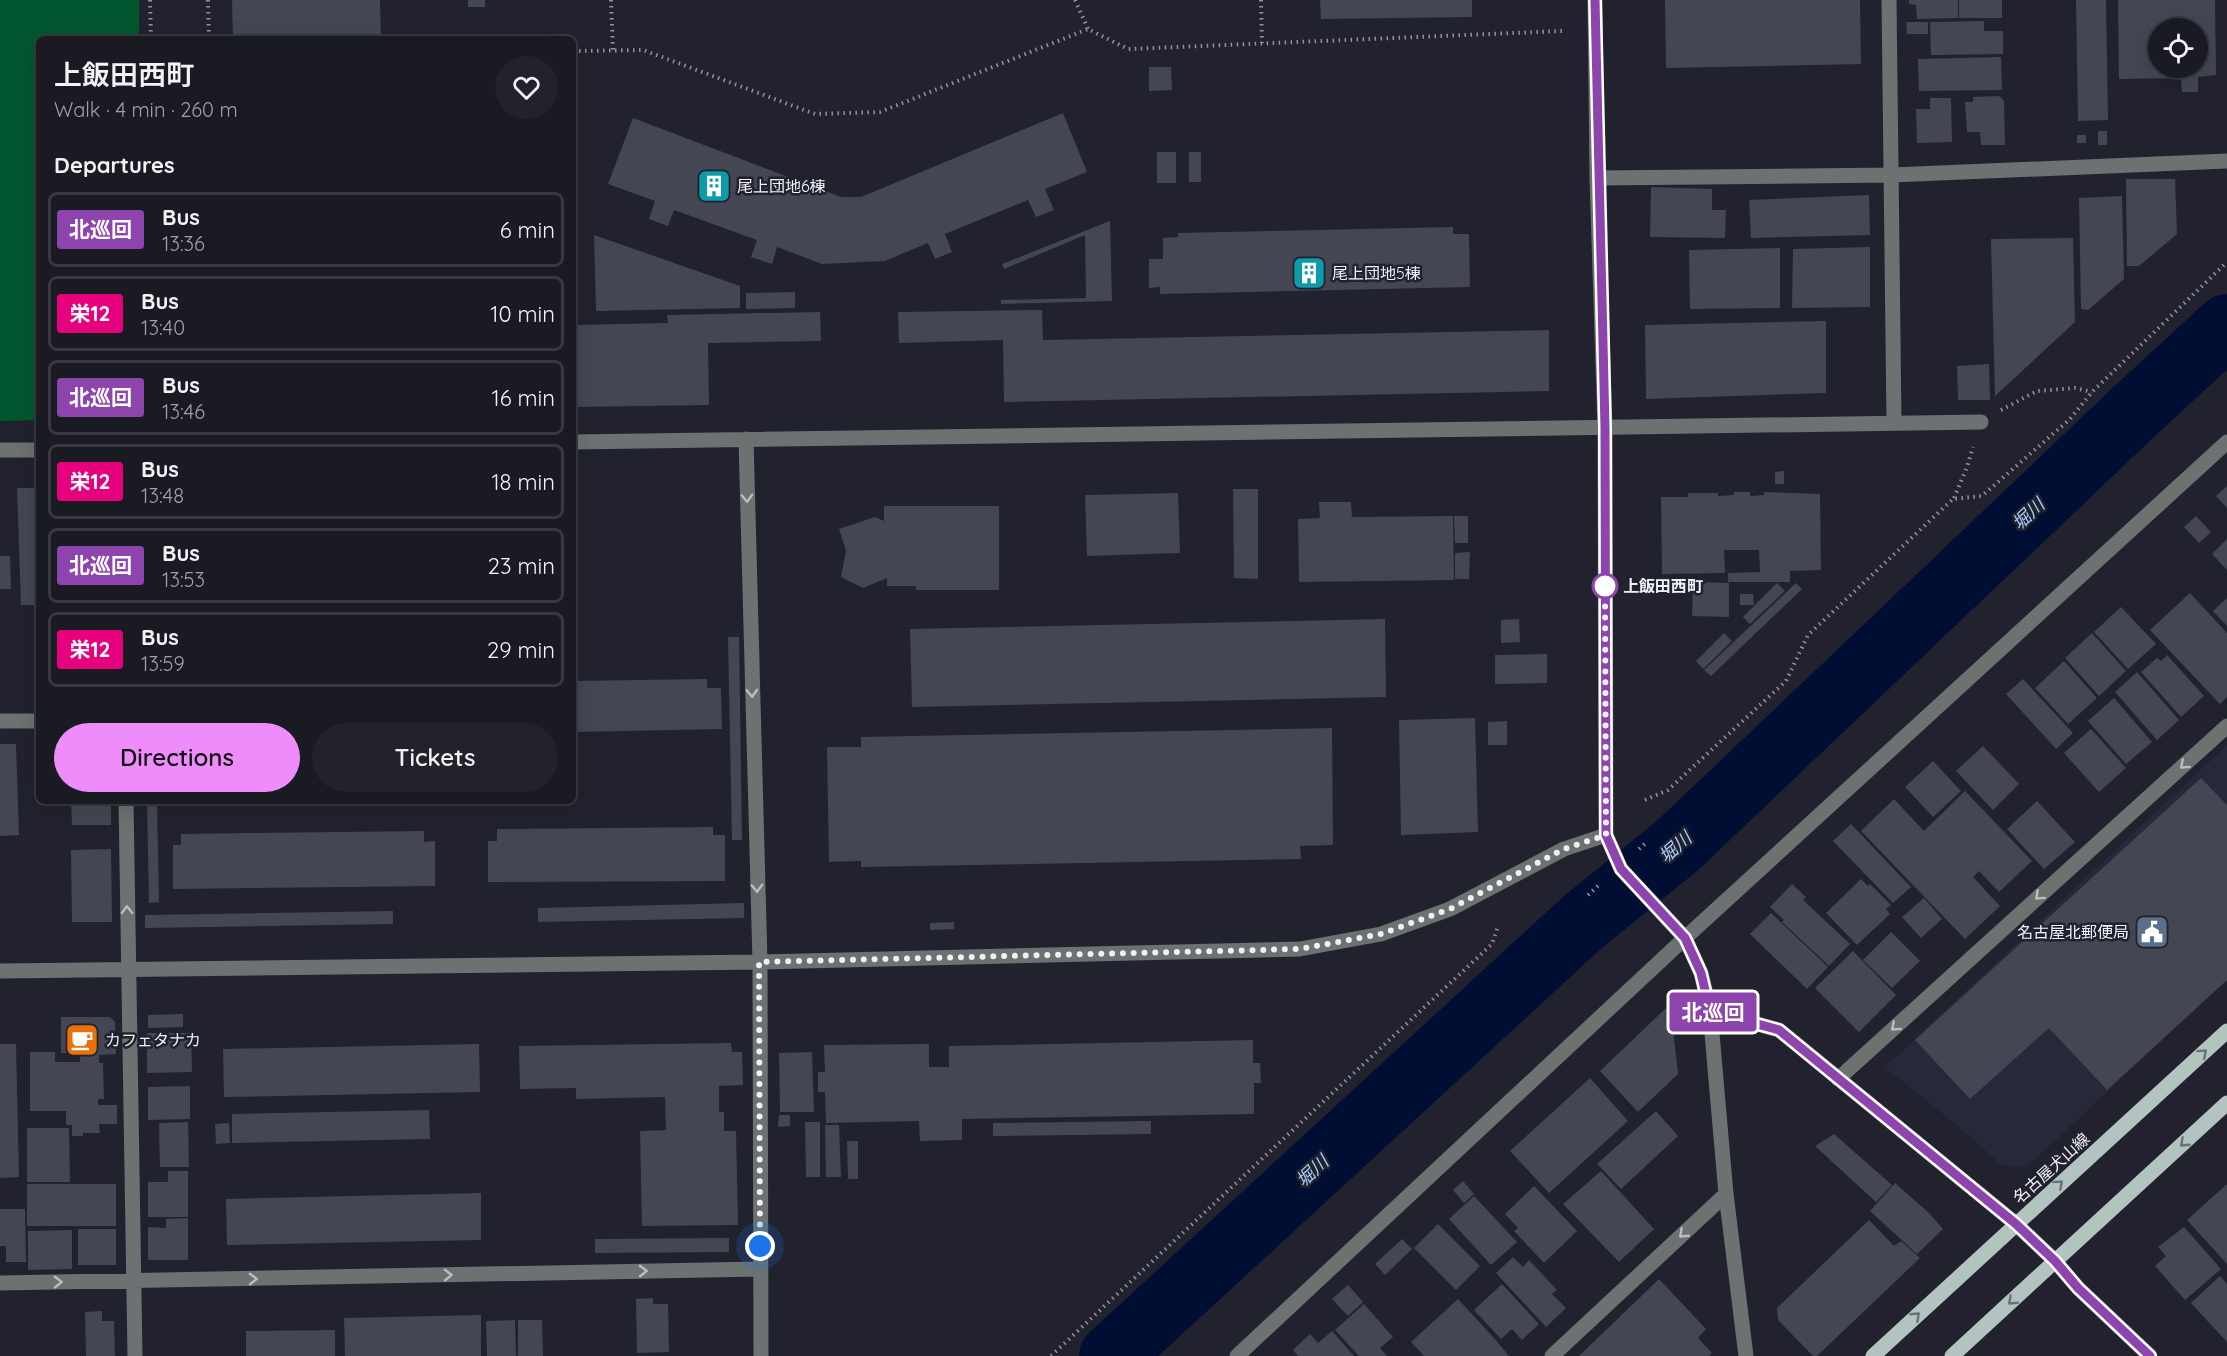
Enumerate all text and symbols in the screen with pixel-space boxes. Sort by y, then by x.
map controls [2148,18,2208,78]
button: locate [2148,18,2208,78]
button: heart [495,56,558,119]
text: 上飯田西町 [54,57,194,92]
text: Walk · 4 min · 260 m [54,97,238,122]
text: Departures [54,151,175,179]
building icon: 尾上団地6棟 [696,168,732,204]
place label: 尾上団地6棟 [737,176,826,196]
text: Bus [162,203,200,231]
text: 北巡回 [69,216,132,242]
text: 6 min [500,216,555,244]
text: 13:36 [162,231,205,256]
building icon: 尾上団地5棟 [1291,255,1327,291]
place label: 尾上団地5棟 [1332,263,1421,283]
text: Bus [141,287,179,315]
text: 栄12 [69,300,111,326]
text: 10 min [490,300,555,328]
text: 13:40 [141,315,185,340]
text: Bus [162,371,200,399]
text: 北巡回 [69,384,132,410]
text: 16 min [492,384,555,412]
text: 13:46 [162,399,205,424]
text: Bus [141,455,179,483]
text: 栄12 [69,468,111,494]
text: 18 min [491,468,555,496]
text: 13:48 [141,483,184,508]
water label: 堀川 [2007,492,2050,535]
one-way arrow [741,493,753,502]
text: Bus [162,539,200,567]
text: 北巡回 [69,552,132,578]
text: 23 min [488,552,555,580]
text: 13:53 [162,567,205,592]
marker: 上飯田西町 [1592,573,1618,599]
place label: 上飯田西町 [1623,576,1703,596]
text: Bus [141,623,179,651]
text: 栄12 [69,636,111,662]
text: 29 min [487,636,555,664]
text: 13:59 [141,651,185,676]
one-way arrow [746,688,759,697]
button: Directions [54,723,300,792]
button: Tickets [312,723,558,792]
one-way arrow [2180,758,2190,769]
water label: 堀川 [1654,825,1698,867]
one-way arrow [751,883,764,892]
one-way arrow [2035,889,2046,900]
one-way arrow [121,905,133,914]
public building icon: 名古屋北郵便局 [2134,914,2170,950]
place label: 名古屋北郵便局 [2017,922,2129,942]
line badge: 北巡回 [1678,992,1748,1032]
text: 北巡回 [1682,999,1745,1025]
one-way arrow [1891,1020,1902,1031]
cafe icon: カフェタナカ [64,1022,100,1058]
place label: カフェタナカ [105,1030,201,1050]
one-way arrow [2197,1049,2207,1060]
street label: 名古屋犬山線 [2009,1128,2093,1208]
one-way arrow [2180,1136,2191,1147]
water label: 堀川 [1291,1149,1334,1192]
one-way arrow [2052,1181,2063,1192]
one-way arrow [1680,1227,1690,1238]
your location [745,1231,775,1261]
one-way arrow [639,1265,648,1278]
one-way arrow [444,1269,453,1281]
one-way arrow [249,1273,258,1285]
one-way arrow [54,1276,63,1288]
one-way arrow [2008,1294,2018,1305]
one-way arrow [1909,1312,1919,1323]

